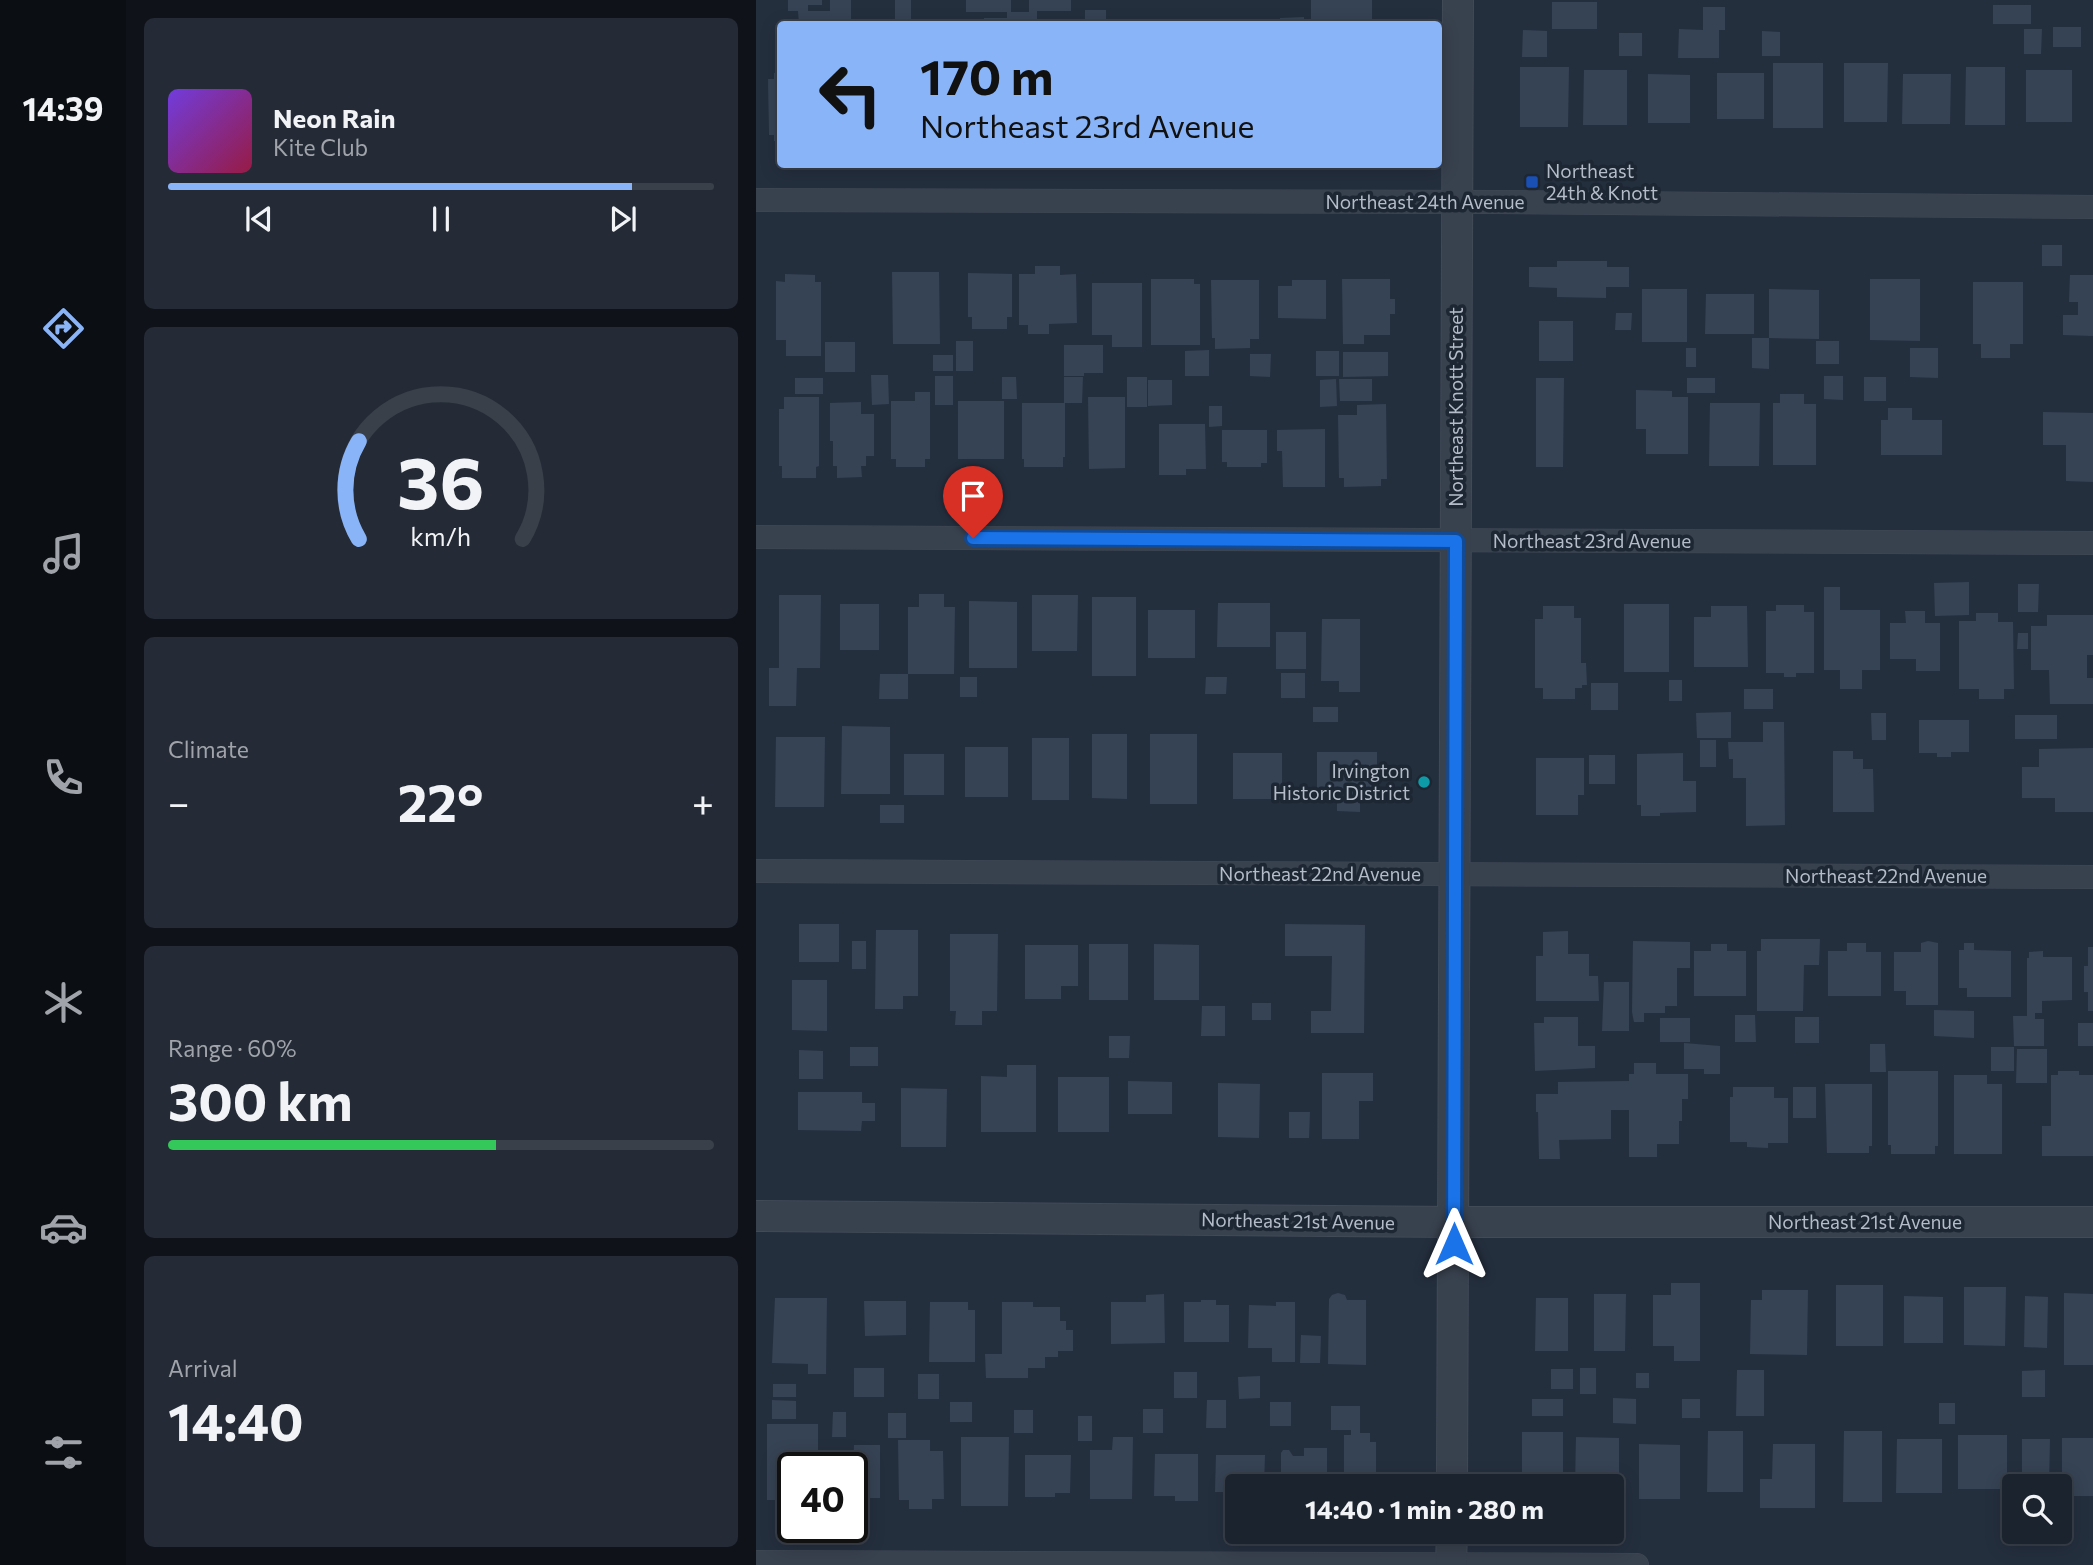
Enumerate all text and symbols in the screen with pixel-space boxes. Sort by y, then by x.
text: 170 m [920,45,1053,105]
icon: left [805,49,896,140]
text: 14:39 [23,88,103,128]
text: Neon Rain [273,102,396,133]
text: Northeast 23rd Avenue [920,105,1254,145]
text: Kite Club [273,133,368,161]
place label: Northeast 24th & Knott [1546,159,1658,204]
marker: Northeast 24th & Knott [1524,174,1540,190]
street label: Northeast 24th Avenue [1325,190,1525,213]
icon: previous [240,200,278,238]
icon: pause [422,200,460,238]
icon: next [604,200,642,238]
icon: directions [39,304,88,353]
street label: Northeast Knott Street [1444,307,1467,507]
text: 36 [397,436,485,525]
pin [943,466,1003,538]
icon: arrive [954,477,992,515]
text: km/h [411,521,471,551]
icon: music [39,529,88,578]
street label: Northeast 23rd Avenue [1493,529,1691,552]
text: Climate [168,735,249,763]
icon: phone [39,753,88,802]
place label: Irvington Historic District [1273,759,1410,804]
text: 22° [398,769,483,833]
marker: Irvington Historic District [1416,774,1432,790]
text: − [168,778,190,825]
text: + [692,778,714,825]
street label: Northeast 22nd Avenue [1219,862,1421,885]
street label: Northeast 22nd Avenue [1785,864,1987,887]
icon: climate [39,978,88,1027]
text: Range · 60% [168,1034,296,1062]
text: 300 km [168,1068,353,1132]
icon: car [39,1203,88,1252]
street label: Northeast 21st Avenue [1201,1207,1395,1234]
position arrow [1417,1207,1491,1281]
street label: Northeast 21st Avenue [1768,1210,1962,1233]
text: Arrival [168,1354,238,1382]
text: 14:40 [168,1388,304,1452]
icon: filters [39,1428,88,1477]
speed limit sign: 40 [777,1452,868,1543]
map controls [2002,1474,2072,1544]
button: search [2002,1474,2072,1544]
text: 14:40 · 1 min · 280 m [1305,1493,1544,1524]

